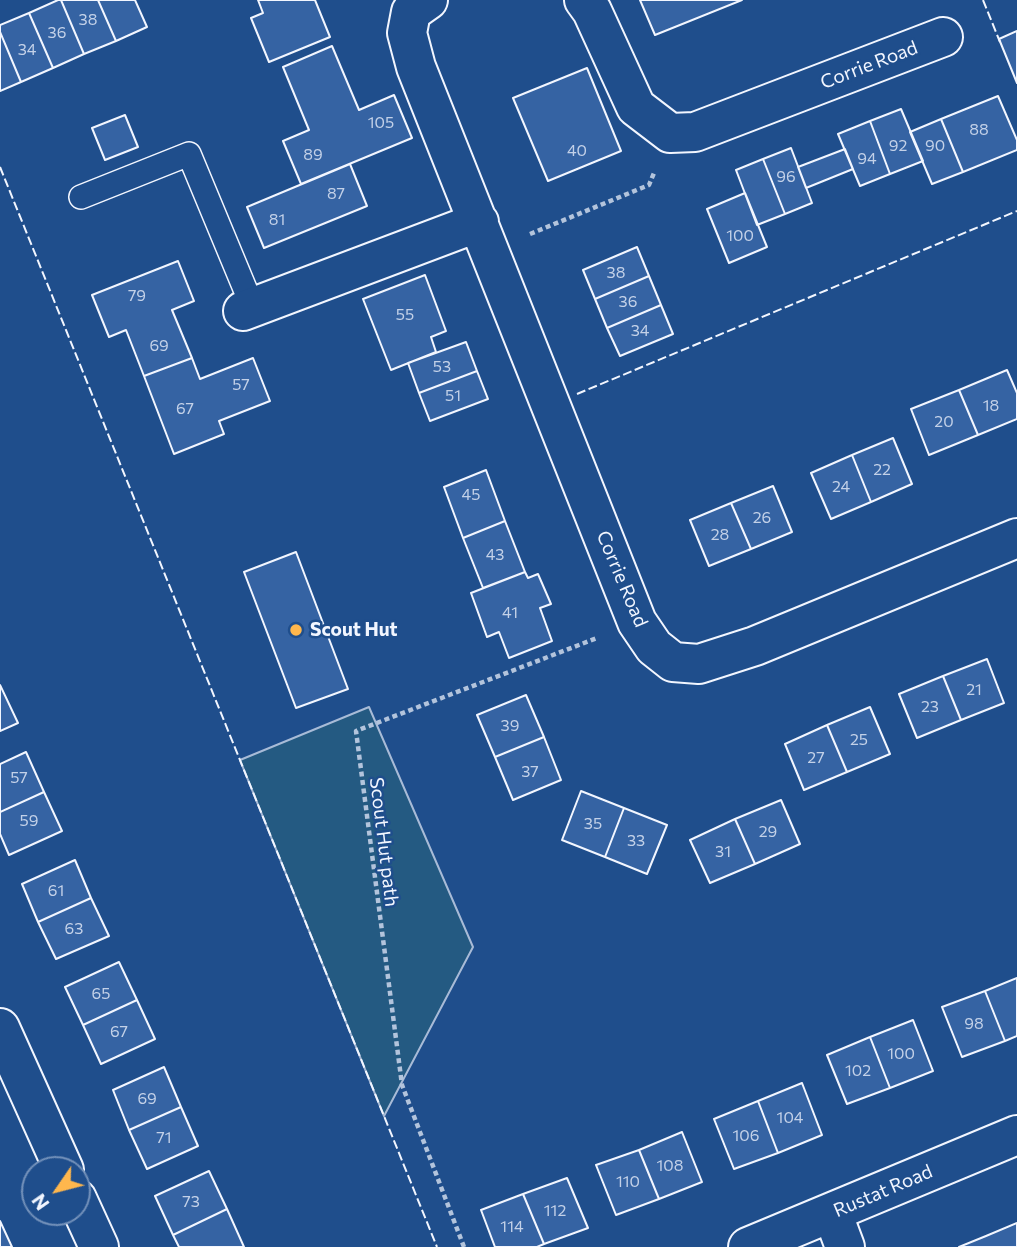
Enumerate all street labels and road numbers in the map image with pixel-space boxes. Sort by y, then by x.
street label: Corrie Road [817,36,921,94]
street label: Corrie Road [591,527,653,631]
street label: Scout Hut path [365,776,403,908]
street label: Rustat Road [830,1160,936,1222]

